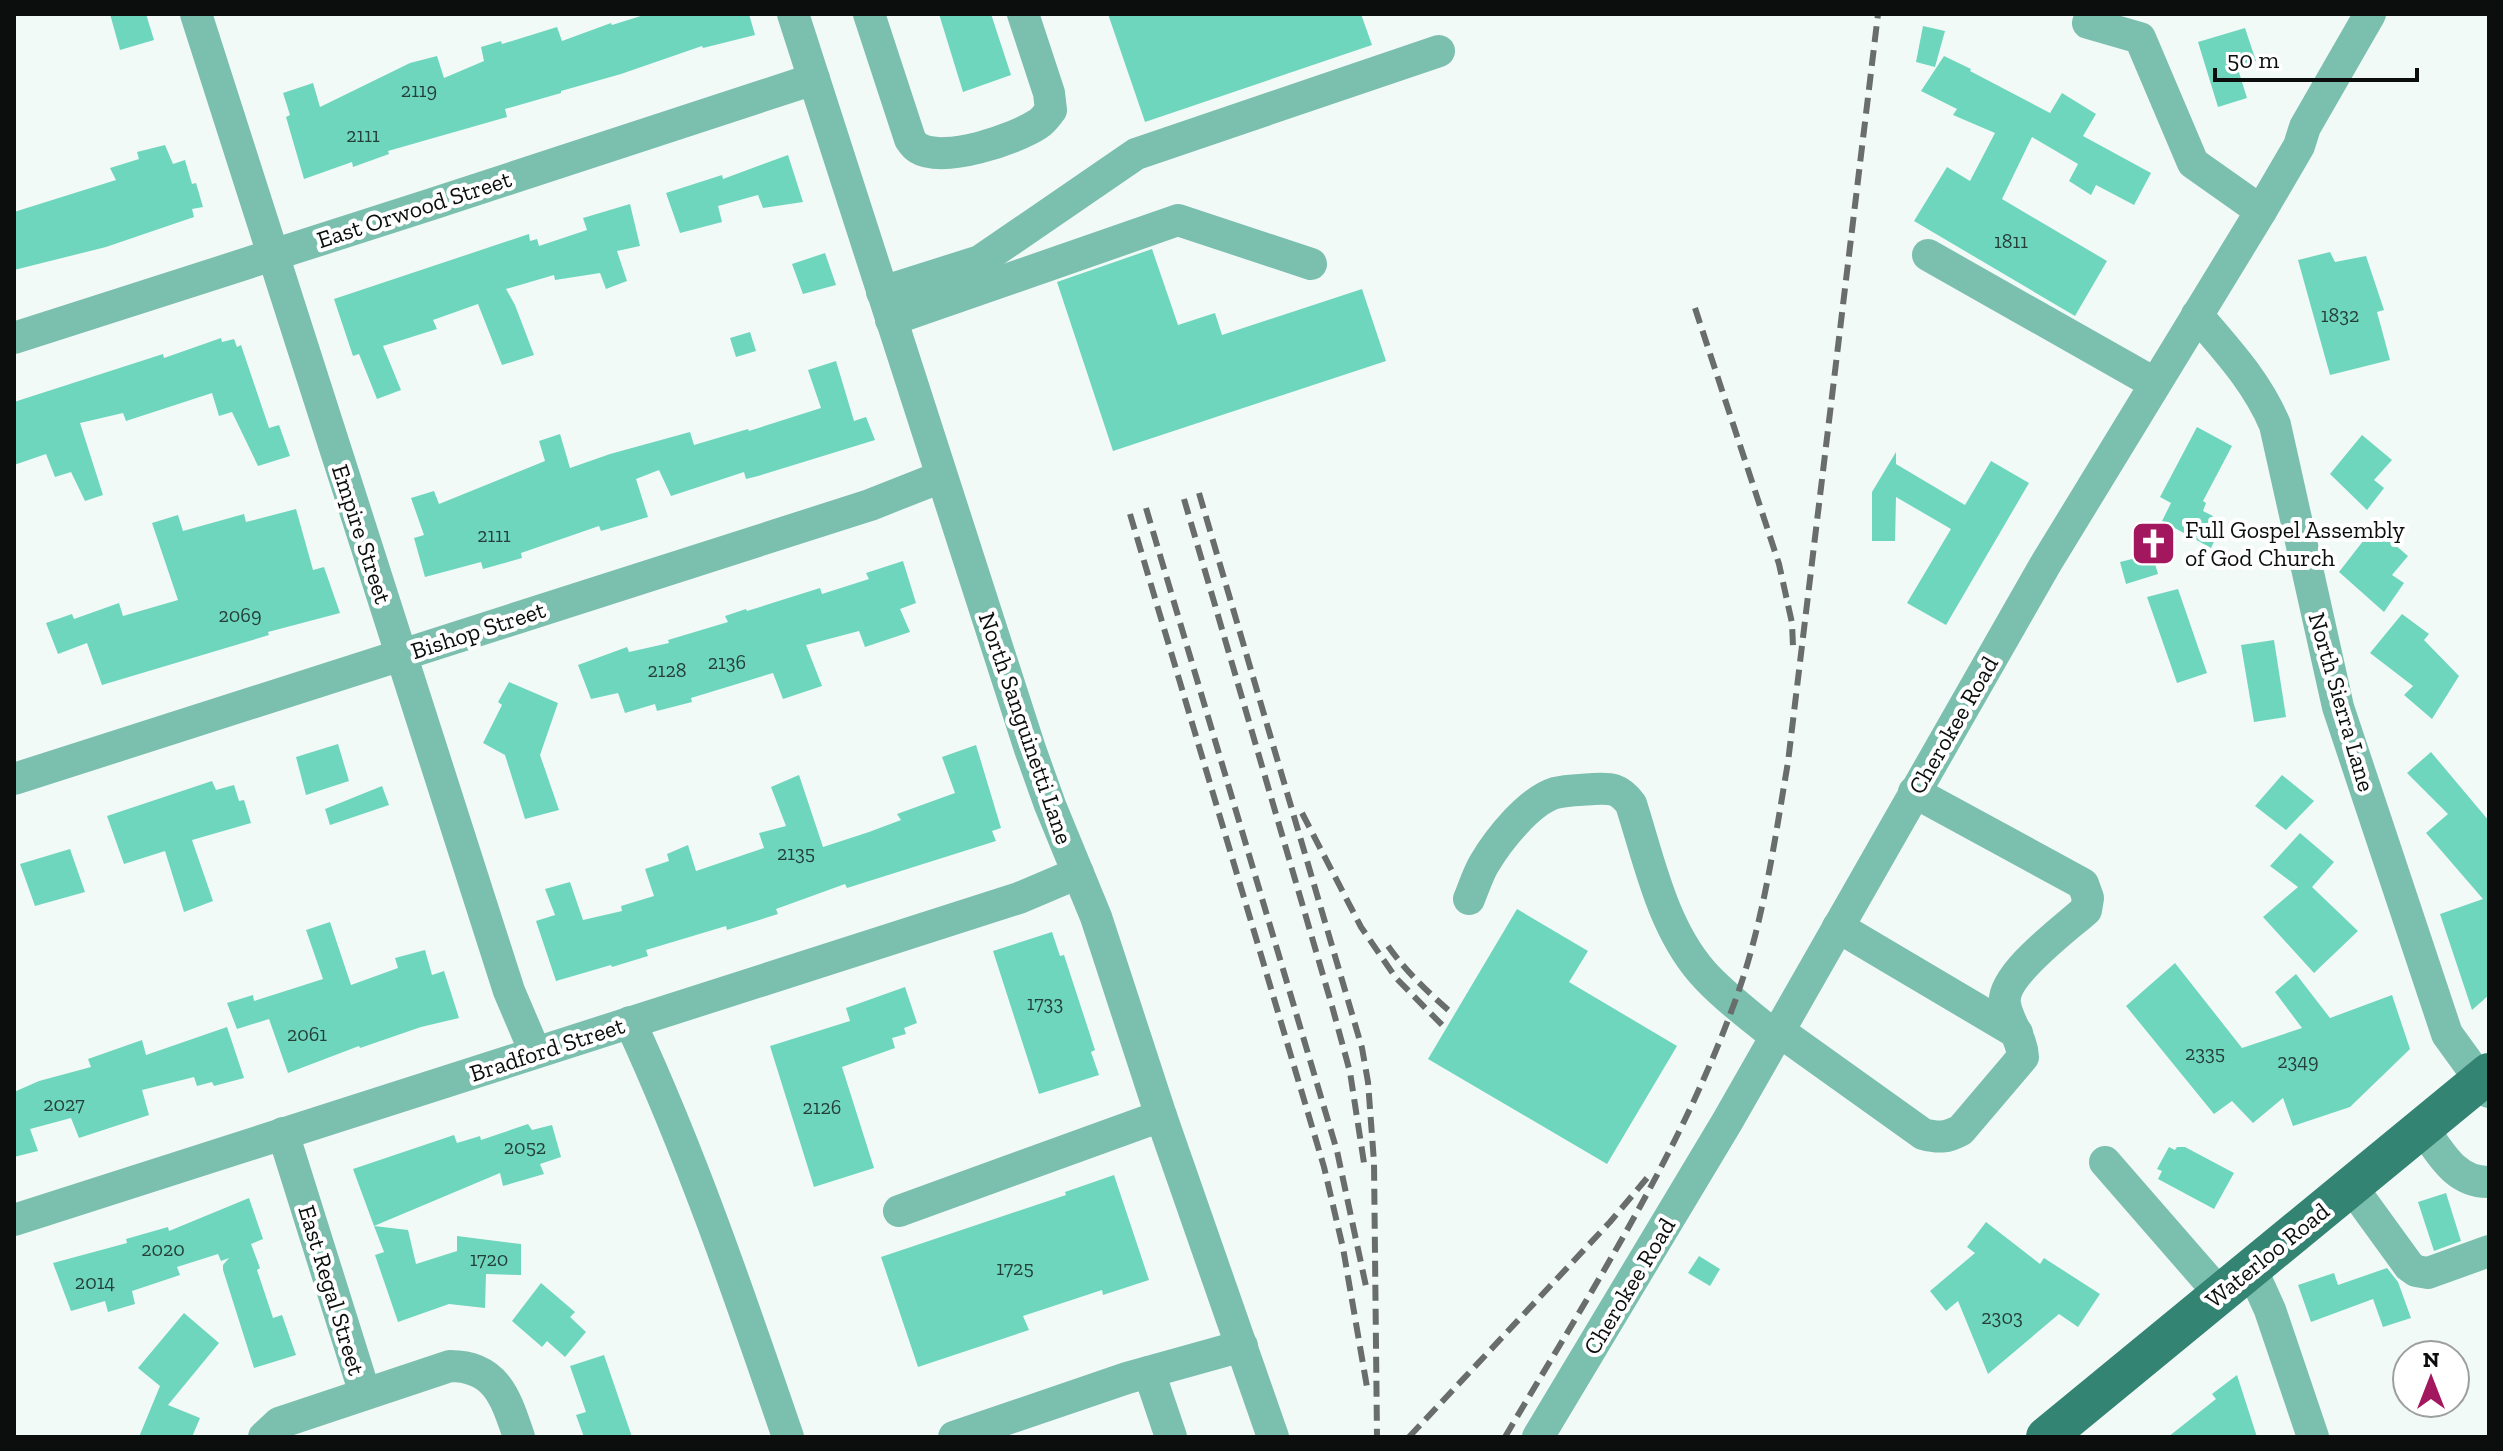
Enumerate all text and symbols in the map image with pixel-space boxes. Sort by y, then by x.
scale bar [2215,32,2417,82]
text: 50 m [2227,45,2280,74]
house number: 2119 [401,78,437,102]
house number: 2111 [346,123,380,147]
street label: East Orwood Street [313,164,515,254]
house number: 1811 [1994,229,2028,253]
house number: 1832 [2321,303,2359,327]
street label: Empire Street [326,461,398,607]
place label: Full Gospel Assembly of God Church [2185,515,2406,572]
church icon: Full Gospel Assembly of God Church [2130,519,2178,567]
house number: 2111 [477,523,511,547]
street label: Bishop Street [407,595,549,665]
house number: 2069 [218,603,262,627]
street label: North Sanguinetti Lane [973,608,1079,848]
street label: North Sierra Lane [2303,609,2381,795]
house number: 2136 [708,650,746,674]
street label: Cherokee Road [1902,651,2004,799]
house number: 2128 [647,658,687,682]
house number: 2135 [777,841,815,865]
house number: 1733 [1027,991,1063,1015]
street label: Bradford Street [466,1010,628,1088]
house number: 2061 [287,1022,327,1046]
house number: 2335 [2185,1041,2225,1065]
house number: 2349 [2277,1049,2319,1073]
house number: 2027 [43,1092,85,1116]
house number: 2126 [803,1095,841,1119]
house number: 2052 [504,1135,546,1159]
street label: Waterloo Road [2199,1196,2335,1314]
street label: East Regal Street [292,1202,372,1379]
street label: Cherokee Road [1577,1212,1681,1360]
house number: 2020 [141,1237,185,1261]
house number: 1720 [470,1247,508,1271]
house number: 1725 [996,1256,1034,1280]
house number: 2014 [75,1270,115,1294]
house number: 2303 [1981,1305,2023,1329]
north arrow [2391,1339,2471,1419]
text: N [2423,1346,2440,1373]

